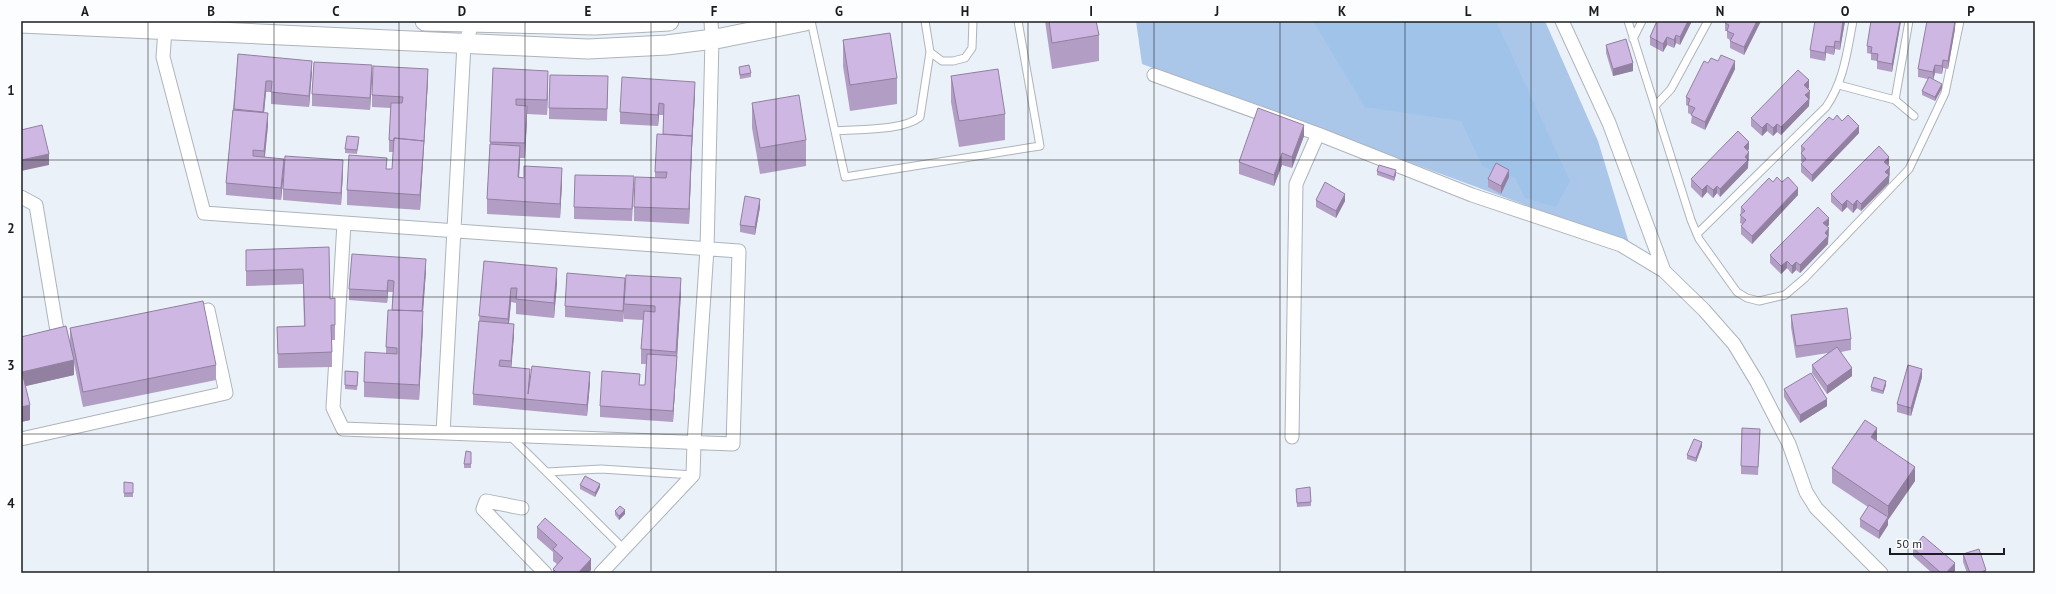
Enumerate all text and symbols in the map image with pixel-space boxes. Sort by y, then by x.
text: A [81,3,89,20]
text: B [207,3,215,20]
text: C [332,3,340,20]
text: D [458,3,466,20]
text: E [585,3,592,20]
text: F [711,3,718,20]
text: G [835,3,843,20]
text: H [961,3,969,20]
text: I [1089,3,1093,20]
text: J [1214,3,1219,20]
text: K [1338,3,1346,20]
text: L [1465,3,1472,20]
text: M [1589,3,1599,20]
text: N [1716,3,1724,20]
text: O [1841,3,1850,20]
text: P [1967,3,1975,20]
text: 1 [7,82,15,99]
text: 2 [7,220,15,237]
text: 3 [7,357,15,374]
text: 4 [7,495,15,512]
scale bar [1890,530,2004,556]
text: 50 m [1896,536,1922,551]

